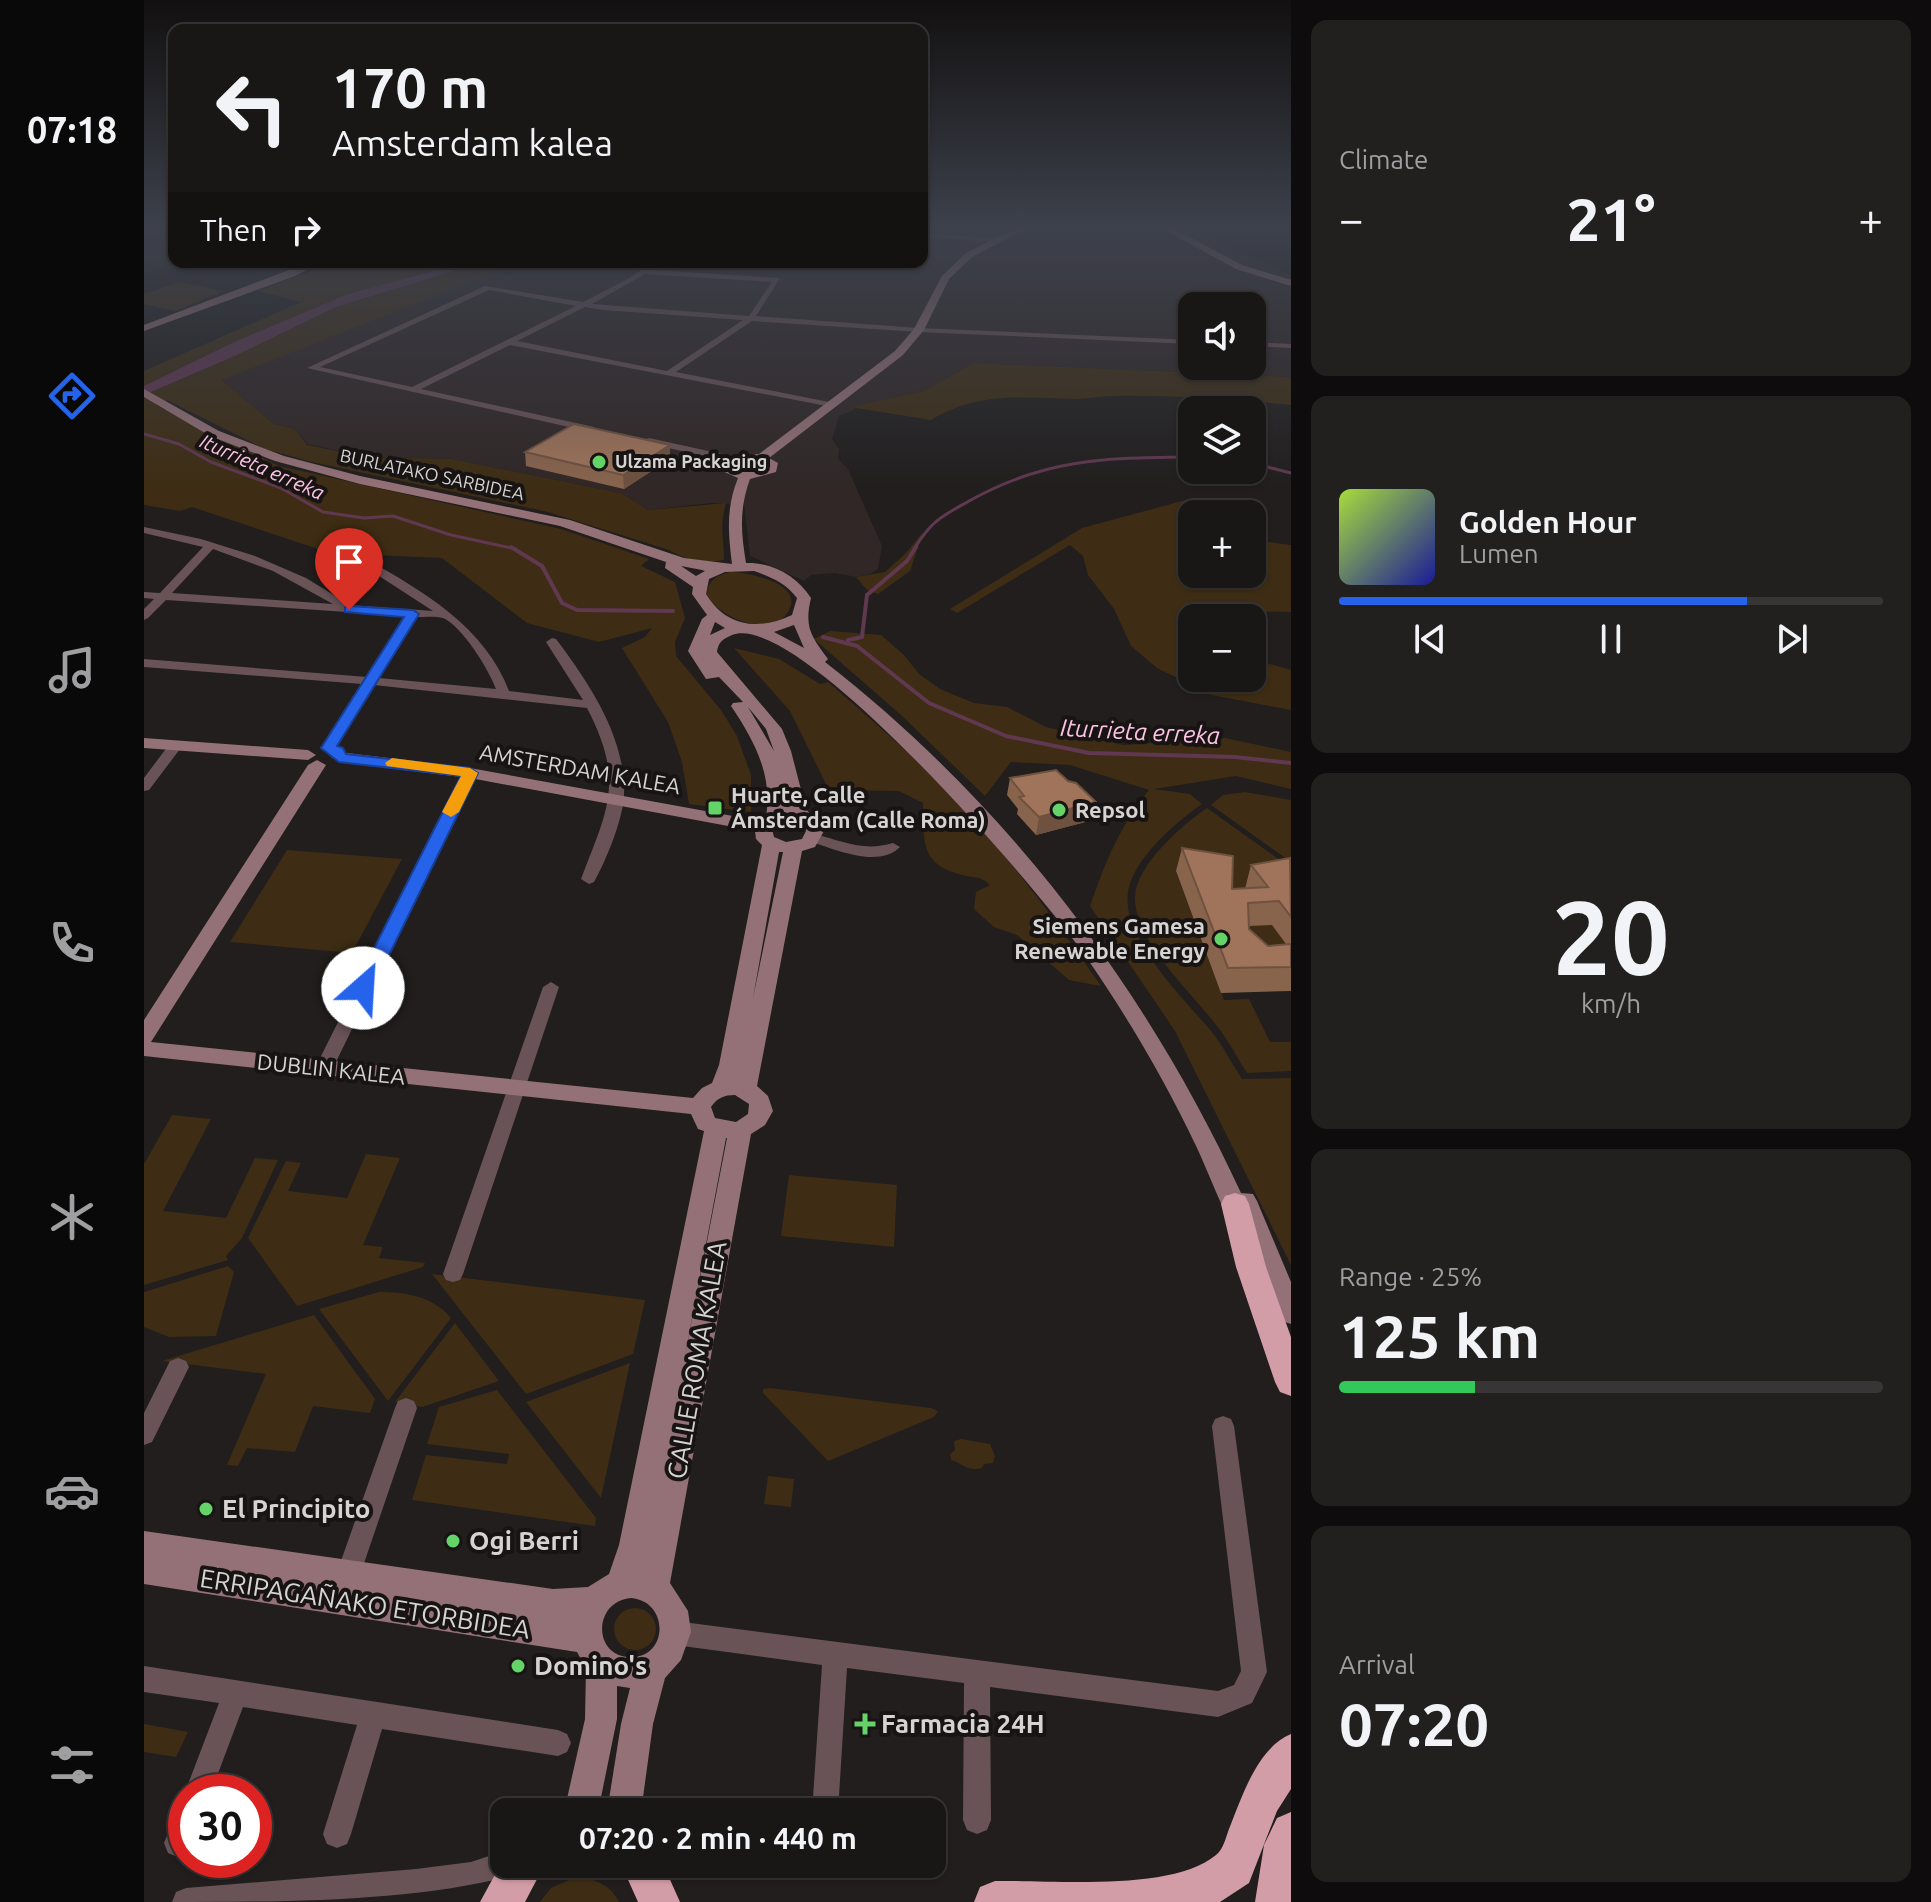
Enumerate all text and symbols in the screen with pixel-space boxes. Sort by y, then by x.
icon: left [200,56,304,160]
text: 170 m [332,56,488,119]
text: 07:18 [27,109,117,150]
text: Amsterdam kalea [332,122,613,163]
text: Climate [1339,145,1428,174]
text: 21° [1567,185,1655,252]
text: − [1339,194,1364,243]
text: + [1858,194,1883,243]
icon: right [284,208,328,252]
text: Then [200,213,268,247]
map controls [1178,292,1266,692]
button: sound [1178,292,1266,380]
icon: directions [44,368,100,424]
button: layers [1178,396,1266,484]
water label: Iturrieta erreka [197,429,328,504]
street label: BURLATAKO SARBIDEA [338,445,526,503]
place label: Ulzama Packaging [615,451,767,471]
marker: Ulzama Packaging [590,453,608,471]
button: + [1178,500,1266,588]
text: Golden Hour [1459,505,1637,539]
pin [315,528,383,610]
text: Lumen [1459,539,1539,568]
icon: arrive [327,540,371,584]
button: − [1178,604,1266,692]
icon: previous [1408,617,1452,661]
icon: pause [1589,617,1633,661]
icon: next [1770,617,1814,661]
icon: music [44,642,100,698]
water label: Iturrieta erreka [1059,714,1221,749]
street label: AMSTERDAM KALEA [478,739,683,799]
place label: Huarte, Calle Ámsterdam (Calle Roma) [731,782,986,833]
place label: Repsol [1075,797,1145,822]
marker: Huarte, Calle Ámsterdam (Calle Roma) [706,799,724,817]
marker: Repsol [1050,801,1068,819]
text: 20 [1552,878,1670,995]
place label: Siemens Gamesa Renewable Energy [1014,913,1205,963]
icon: phone [44,915,100,971]
marker: Siemens Gamesa Renewable Energy [1212,930,1230,948]
position arrow [321,946,405,1030]
text: km/h [1581,989,1641,1018]
street label: DUBLIN KALEA [256,1048,407,1089]
icon: climate [44,1189,100,1245]
street label: CALLE ROMA KALEA [661,1239,732,1481]
text: Range · 25% [1339,1262,1482,1291]
text: 125 km [1339,1302,1540,1369]
icon: car [44,1463,100,1519]
place label: El Principito [222,1494,370,1523]
marker: El Principito [197,1500,215,1518]
place label: Ogi Berri [469,1526,579,1555]
marker: Ogi Berri [444,1532,462,1550]
street label: ERRIPAGAÑAKO ETORBIDEA [198,1563,532,1644]
text: Arrival [1339,1650,1415,1679]
place label: Domino's [534,1651,647,1680]
marker: Domino's [509,1657,527,1675]
text: 07:20 [1339,1690,1489,1757]
place label: Farmacia 24H [881,1709,1045,1738]
marker: Farmacia 24H [856,1715,874,1733]
icon: filters [44,1737,100,1793]
speed limit sign: 30 [168,1774,272,1878]
text: 07:20 · 2 min · 440 m [579,1821,857,1855]

